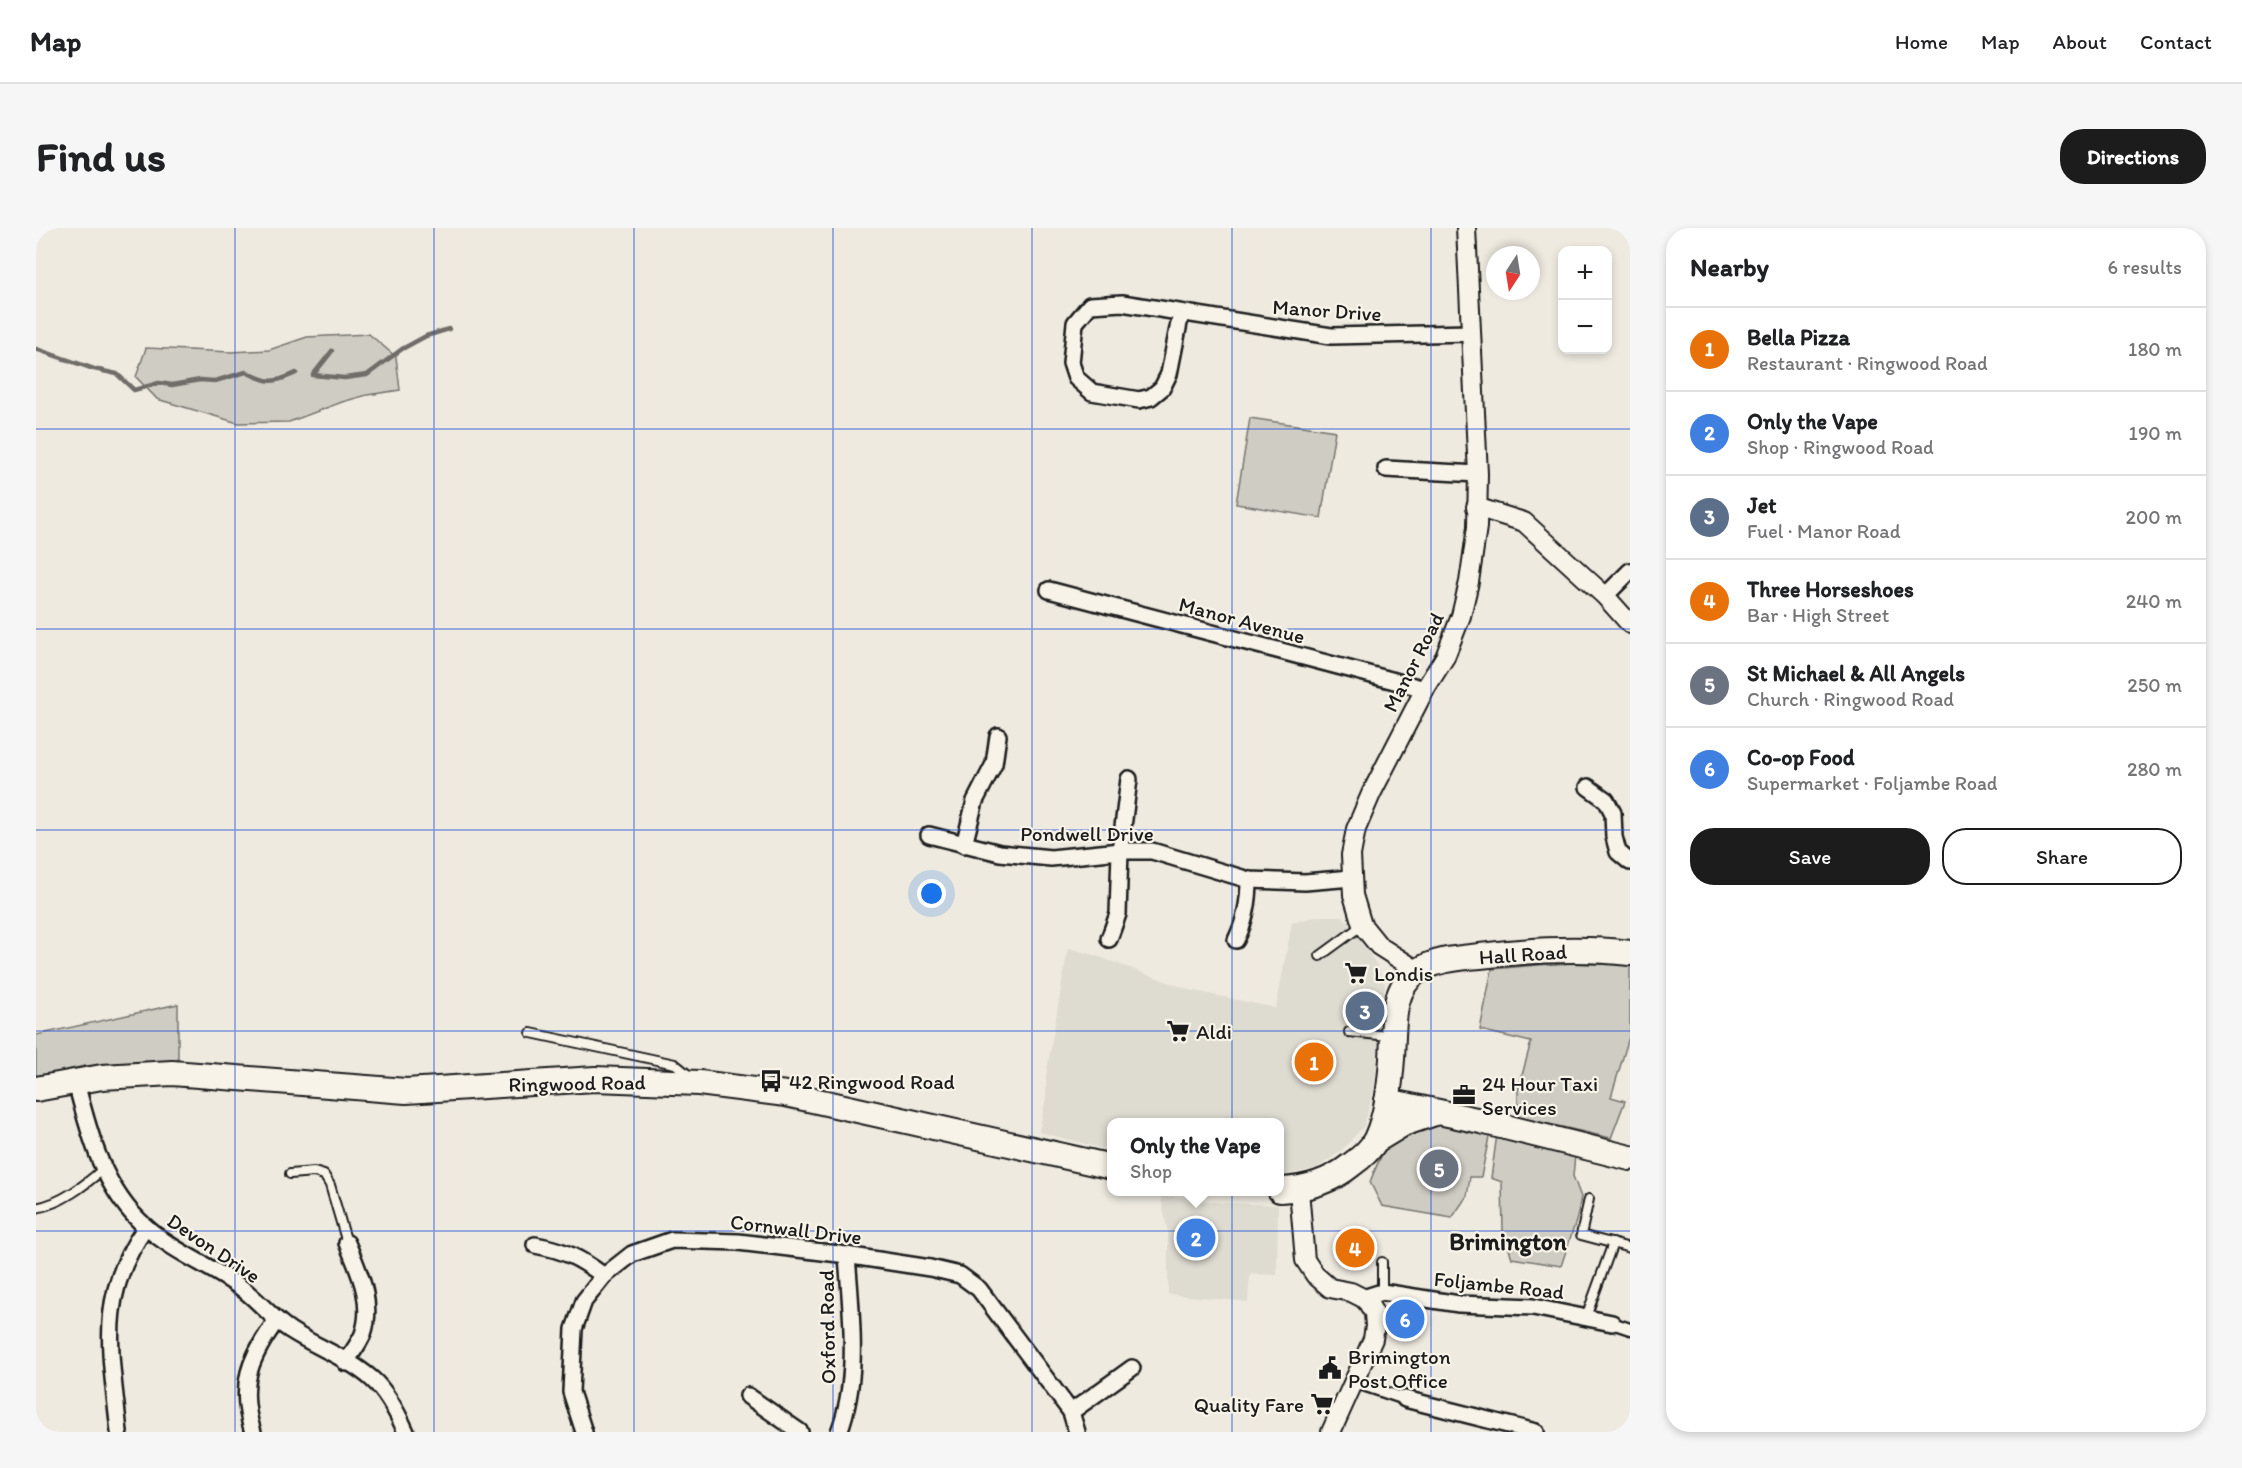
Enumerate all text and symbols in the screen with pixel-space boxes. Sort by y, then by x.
text: Map [30,24,81,58]
text: Home [1895,29,1948,54]
text: Map [1981,29,2020,54]
text: About [2053,29,2107,54]
text: Contact [2140,29,2212,54]
button: Directions [2060,129,2206,184]
text: Find us [36,131,166,182]
north arrow [1486,246,1540,300]
map controls [1558,246,1612,354]
button: + [1558,246,1612,300]
text: Nearby [1690,251,1769,283]
text: 6 results [2108,255,2182,279]
street label: Manor Drive [1272,294,1382,326]
button: − [1558,300,1612,354]
text: Bella Pizza [1747,324,1850,351]
text: 1 [1705,337,1714,361]
text: 180 m [2128,337,2182,361]
text: Restaurant · Ringwood Road [1747,351,1988,375]
text: Only the Vape [1747,408,1878,435]
text: 2 [1704,421,1715,445]
text: 190 m [2129,421,2182,445]
text: Shop · Ringwood Road [1747,435,1934,459]
text: Jet [1747,492,1777,519]
text: 3 [1704,505,1715,529]
text: 200 m [2126,505,2182,529]
text: Fuel · Manor Road [1747,519,1901,543]
text: Three Horseshoes [1747,576,1914,603]
text: 4 [1703,589,1716,613]
text: 240 m [2126,589,2182,613]
street label: Manor Avenue [1176,591,1308,649]
text: Bar · High Street [1747,603,1889,627]
street label: Manor Road [1377,607,1449,716]
text: St Michael & All Angels [1747,660,1965,687]
text: 5 [1704,673,1715,697]
text: 250 m [2127,673,2182,697]
text: Church · Ringwood Road [1747,687,1954,711]
text: Co-op Food [1747,744,1855,771]
text: 6 [1704,757,1715,781]
text: 280 m [2127,757,2182,781]
text: Supermarket · Foljambe Road [1747,771,1998,795]
street label: Pondwell Drive [1020,821,1154,846]
button: Save [1690,828,1930,885]
button: Share [1942,828,2182,885]
your location [917,879,946,908]
street label: Hall Road [1478,938,1568,970]
supermarket icon: Londis [1343,960,1369,986]
place label: Londis [1374,961,1433,986]
pin: 3 [1346,988,1384,1034]
supermarket icon: Aldi [1165,1018,1191,1044]
place label: Aldi [1196,1019,1232,1044]
pin: 1 [1294,1040,1334,1084]
bus stop icon: 42 Ringwood Road [758,1068,784,1094]
street label: Ringwood Road [508,1069,646,1097]
place label: 42 Ringwood Road [789,1069,955,1094]
place label: 24 Hour Taxi Services [1482,1071,1598,1120]
office icon: 24 Hour Taxi Services [1451,1082,1477,1108]
popup [1107,1118,1284,1196]
text: Only the Vape [1130,1132,1261,1159]
pin: 5 [1420,1146,1458,1192]
text: Shop [1130,1159,1172,1183]
street label: Devon Drive [163,1208,265,1288]
street label: Cornwall Drive [729,1209,863,1249]
pin: 2 [1176,1216,1216,1260]
pin: 4 [1336,1226,1374,1270]
district label: Brimington [1449,1227,1567,1257]
street label: Foljambe Road [1433,1266,1565,1304]
street label: Oxford Road [814,1270,840,1384]
pin: 6 [1386,1296,1424,1342]
place label: Brimington Post Office [1348,1344,1451,1393]
public building icon: Brimington Post Office [1317,1355,1343,1381]
supermarket icon: Quality Fare [1309,1391,1335,1417]
place label: Quality Fare [1194,1392,1304,1417]

